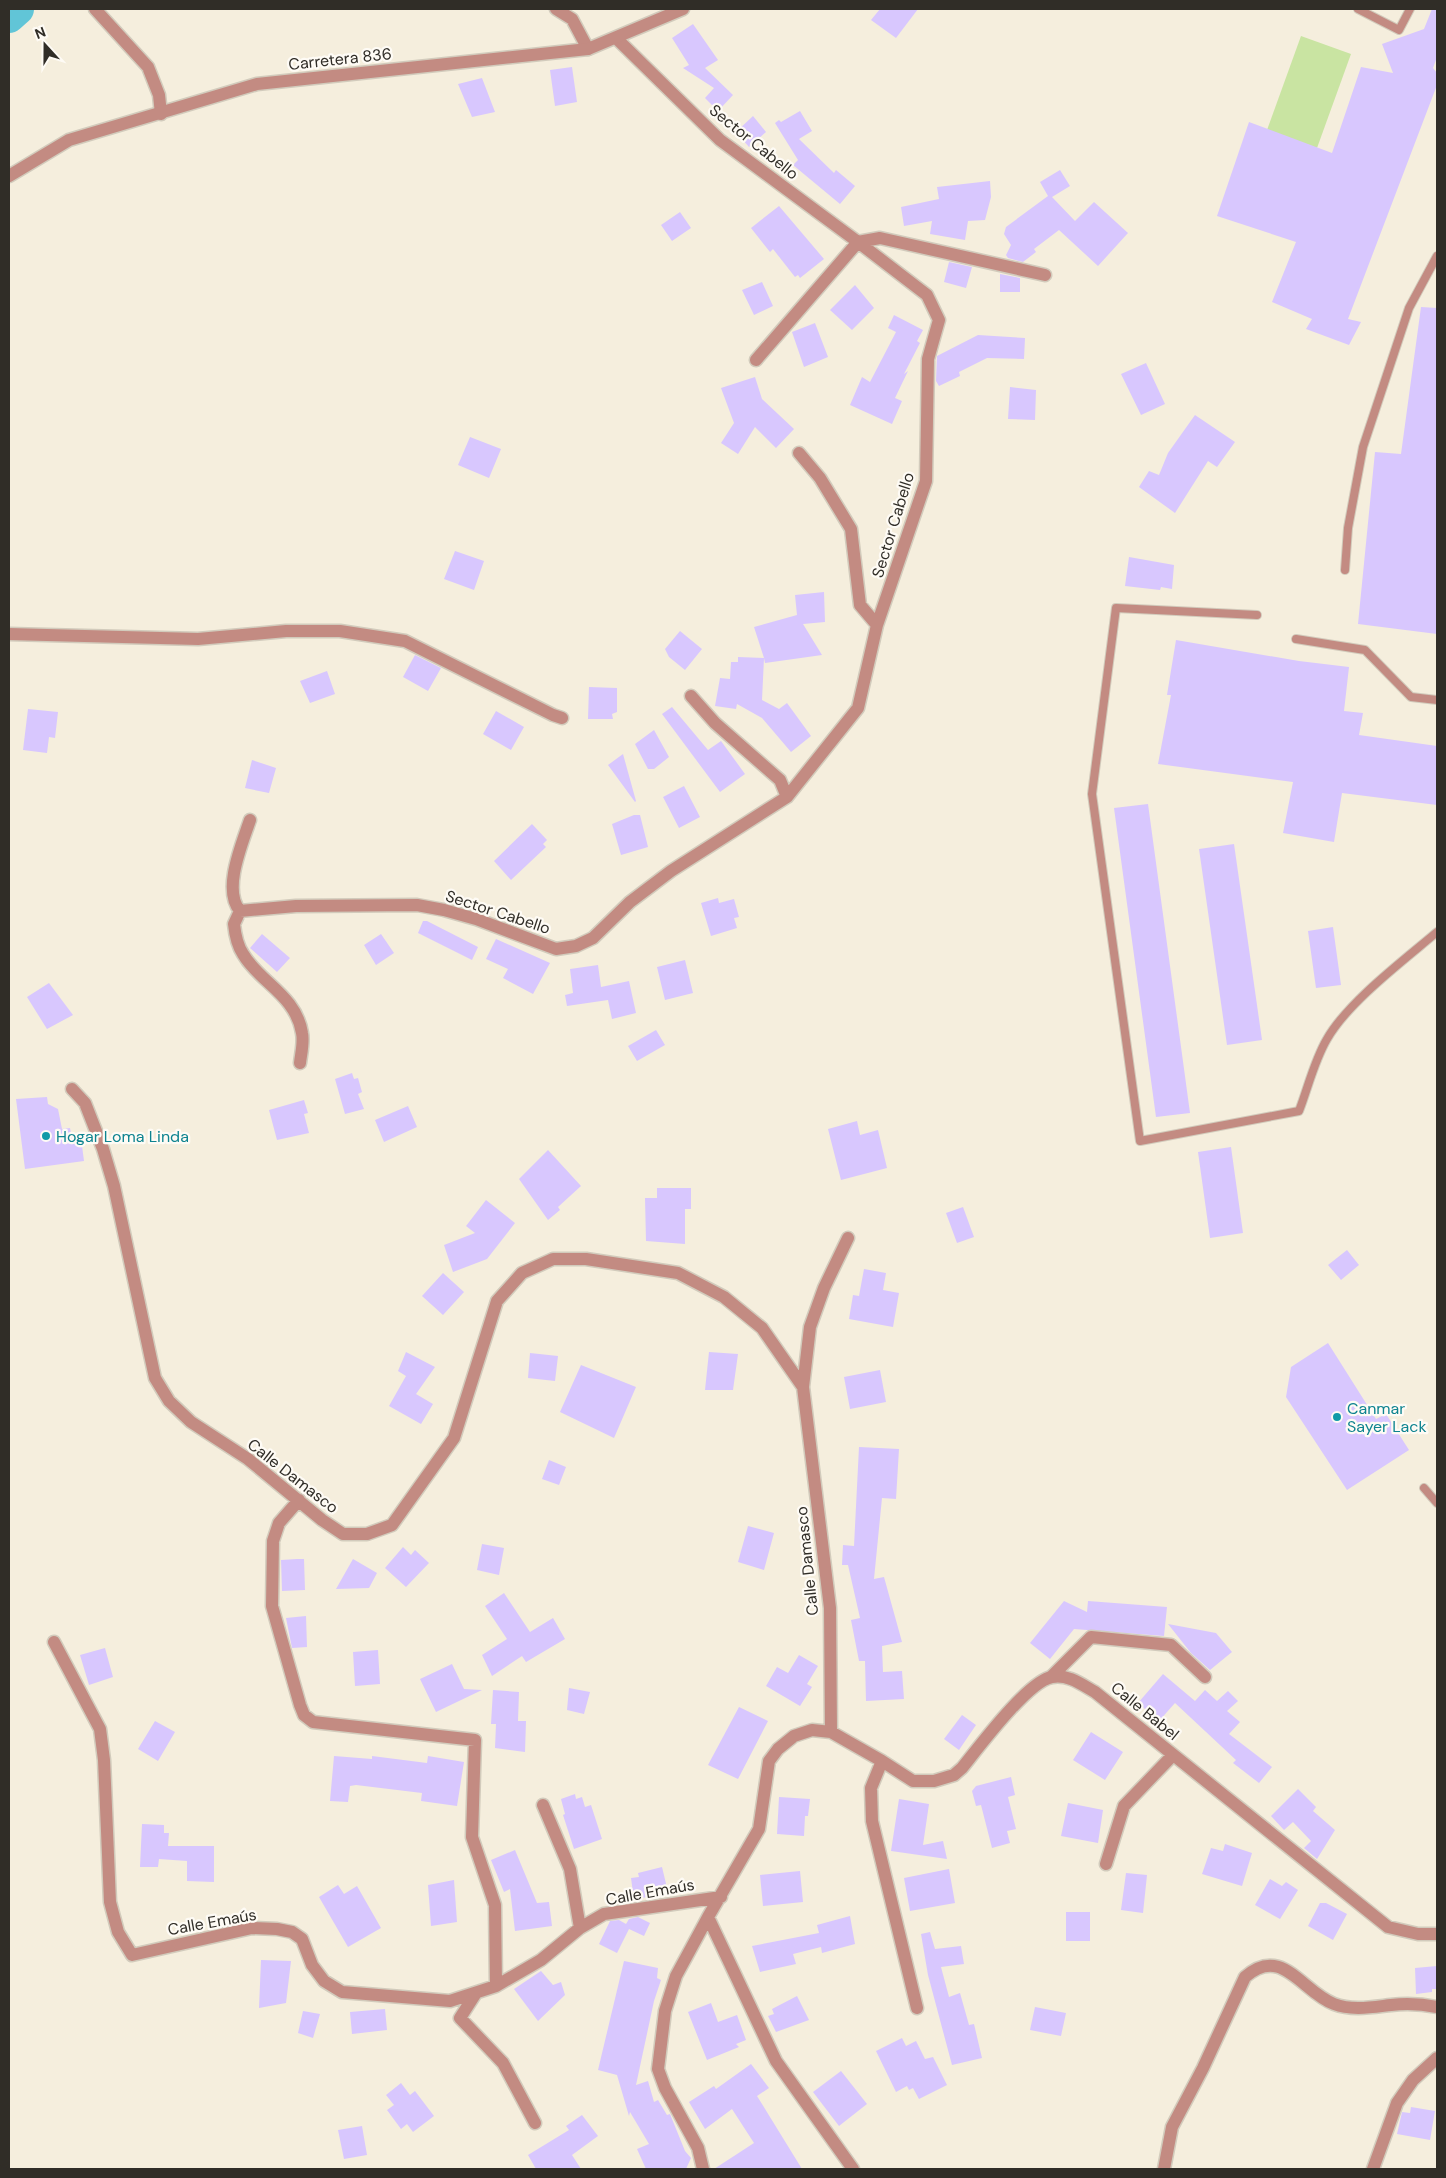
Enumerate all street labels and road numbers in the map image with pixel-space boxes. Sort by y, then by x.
street label: Carretera 836 [287,43,393,75]
street label: Sector Cabello [705,100,803,184]
street label: Sector Cabello [867,470,919,580]
street label: Sector Cabello [443,885,553,939]
street label: Calle Damasco [243,1434,343,1518]
street label: Calle Damasco [791,1505,823,1617]
street label: Calle Babel [1107,1677,1183,1745]
street label: Calle Emaús [604,1874,696,1910]
street label: Calle Emaús [166,1904,258,1940]

